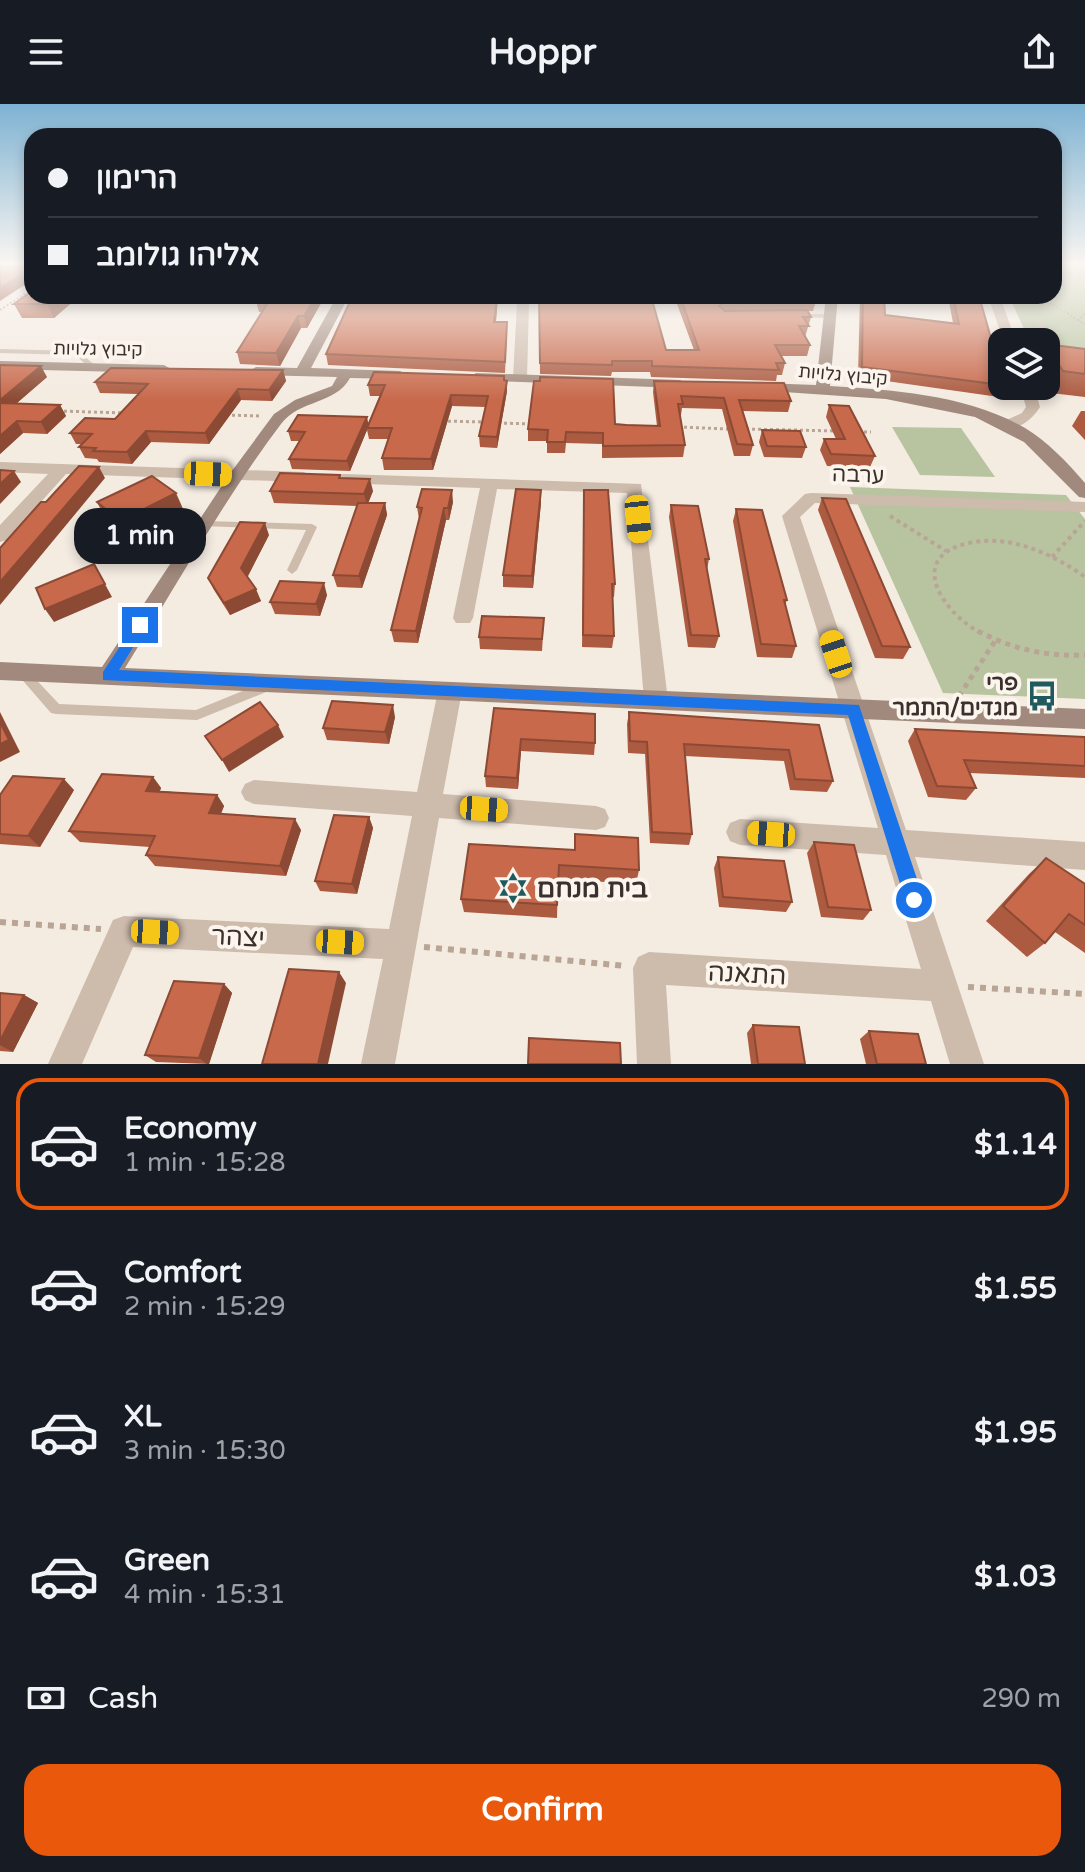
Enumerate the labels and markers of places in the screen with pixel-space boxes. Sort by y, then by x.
place label: פרי מגדים/התמר [893,670,1018,721]
bus stop icon: פרי מגדים/התמר [1025,679,1059,713]
synagogue icon: בית מנחם [496,871,530,905]
place label: בית מנחם [537,873,648,904]

